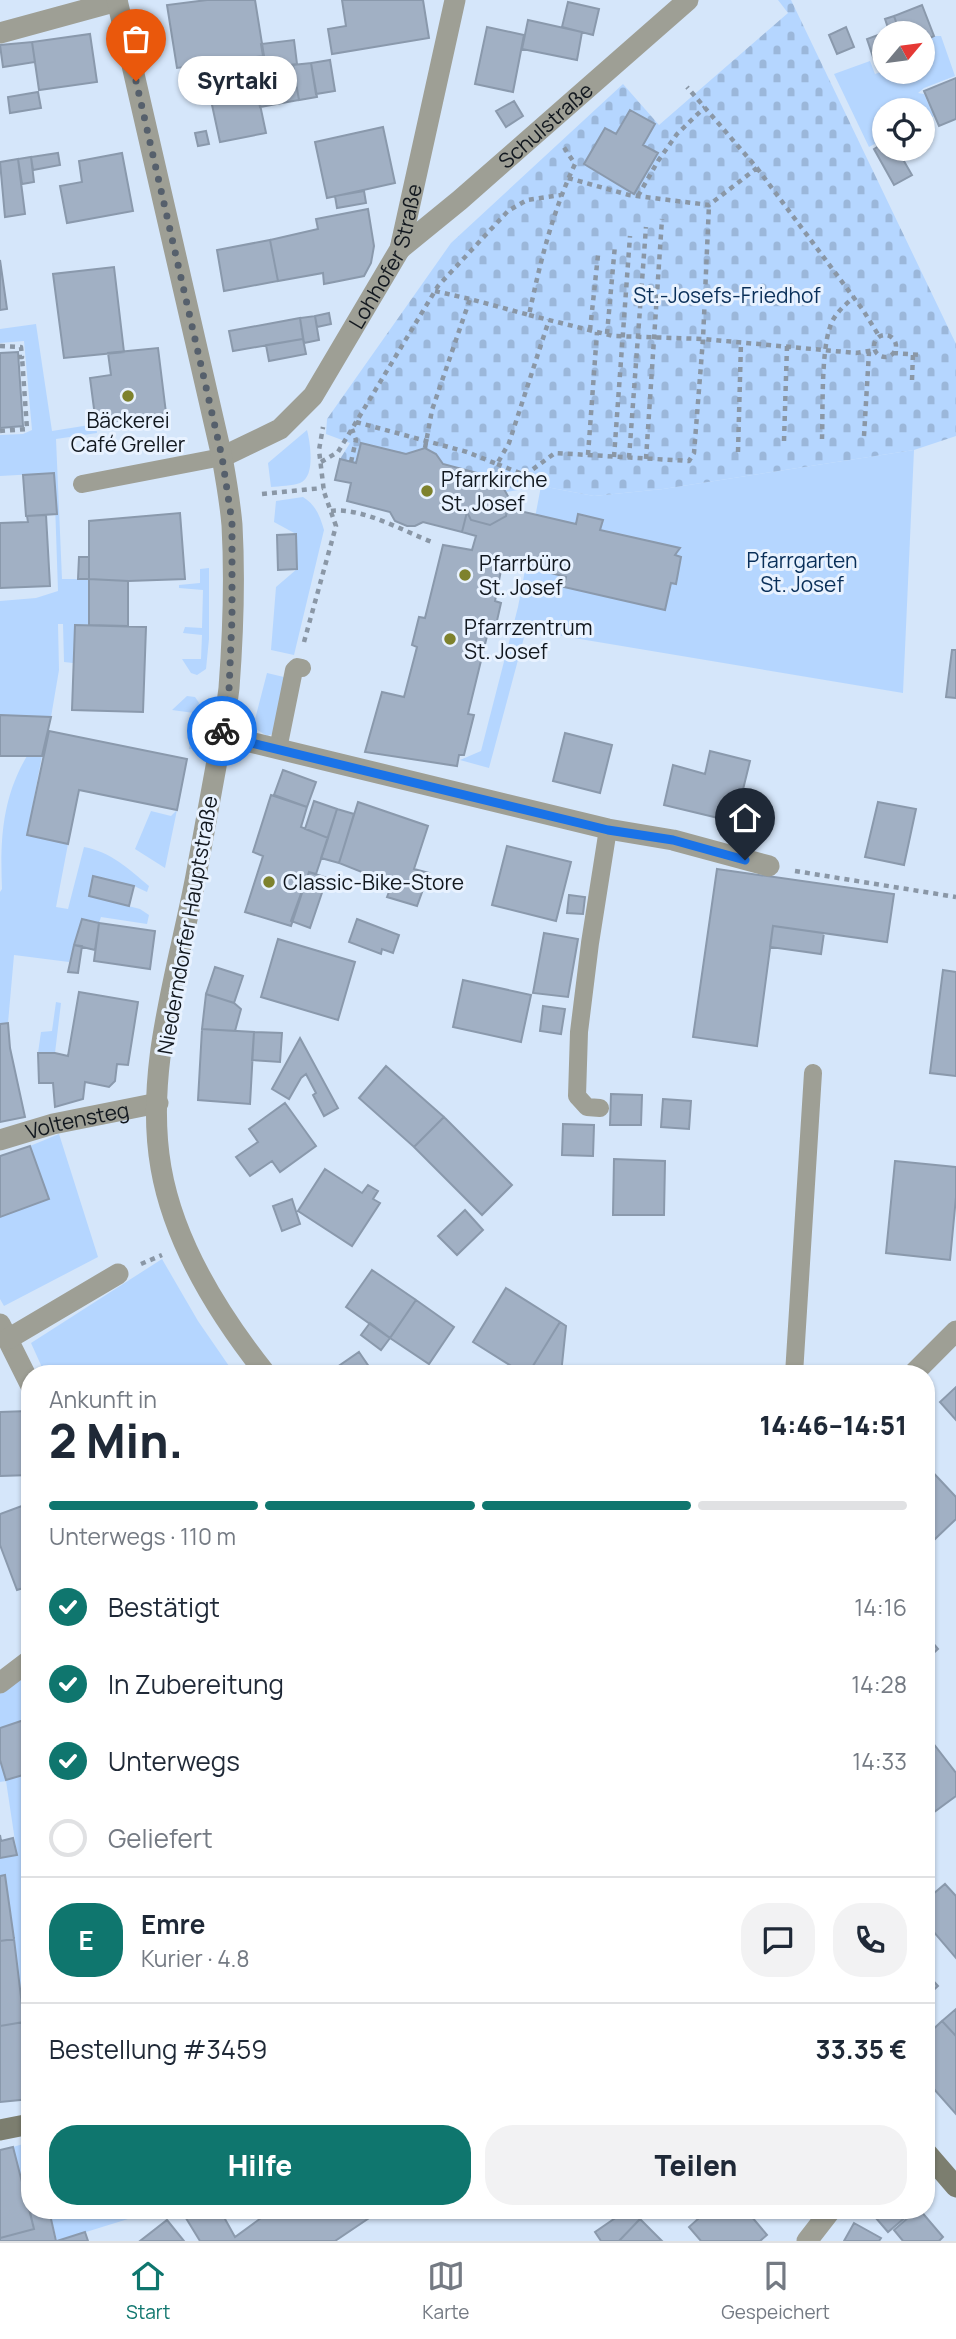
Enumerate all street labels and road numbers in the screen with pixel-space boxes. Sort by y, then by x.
street label: Schulstraße [492,76,599,174]
street label: Lohhofer Straße [342,181,428,334]
street label: Niederndorfer Hauptstraße [150,793,224,1057]
street label: Voltensteg [22,1095,131,1145]

